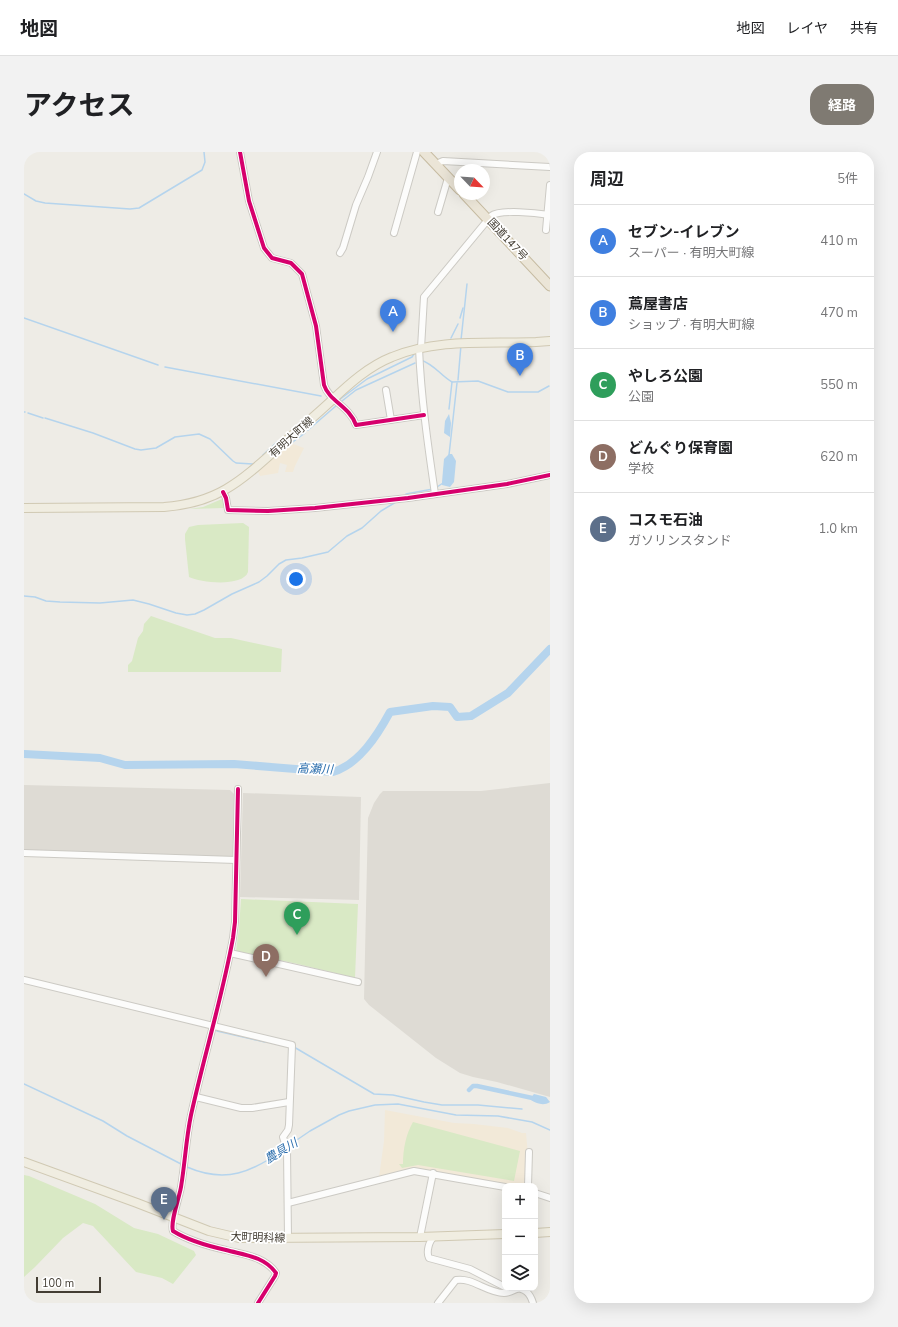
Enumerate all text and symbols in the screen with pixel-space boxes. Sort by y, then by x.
text: 地図 [20,16,58,42]
text: 地図 [736,19,764,38]
text: レイヤ [786,19,828,38]
text: 共有 [850,19,878,38]
button: 経路 [810,84,874,125]
text: アクセス [24,87,135,125]
north arrow [454,164,490,200]
text: 周辺 [590,168,624,191]
text: 5件 [837,170,858,188]
street label: 国道147号 [484,215,531,264]
text: セブン-イレブン [628,222,740,242]
text: A [598,232,608,250]
text: 410 m [820,232,858,250]
text: スーパー · 有明大町線 [628,244,755,262]
text: 蔦屋書店 [628,294,688,314]
pin: A [380,299,406,332]
text: B [599,304,607,322]
text: 470 m [820,304,858,322]
text: ショップ · 有明大町線 [628,316,755,334]
pin: B [507,343,533,376]
text: やしろ公園 [628,366,703,386]
text: C [599,376,607,394]
text: 550 m [820,376,858,394]
text: 公園 [628,388,654,406]
street label: 有明大町線 [266,413,317,461]
text: どんぐり保育園 [628,438,733,458]
text: D [598,448,608,466]
text: 620 m [820,448,858,466]
text: 学校 [628,460,654,478]
text: コスモ石油 [628,510,703,530]
text: E [599,520,607,538]
text: 1.0 km [818,520,858,538]
text: ガソリンスタンド [628,532,732,550]
your location [286,569,306,589]
water label: 高瀬川 [297,760,335,778]
pin: C [284,902,310,935]
pin: D [253,944,279,977]
water label: 農具川 [261,1134,302,1167]
map controls [502,1183,538,1291]
button: + [502,1183,538,1219]
pin: E [151,1187,177,1220]
button: − [502,1219,538,1255]
street label: 大町明科線 [230,1229,286,1246]
button: layers [502,1255,538,1291]
scale bar [36,1275,101,1294]
text: 100 m [42,1276,74,1291]

